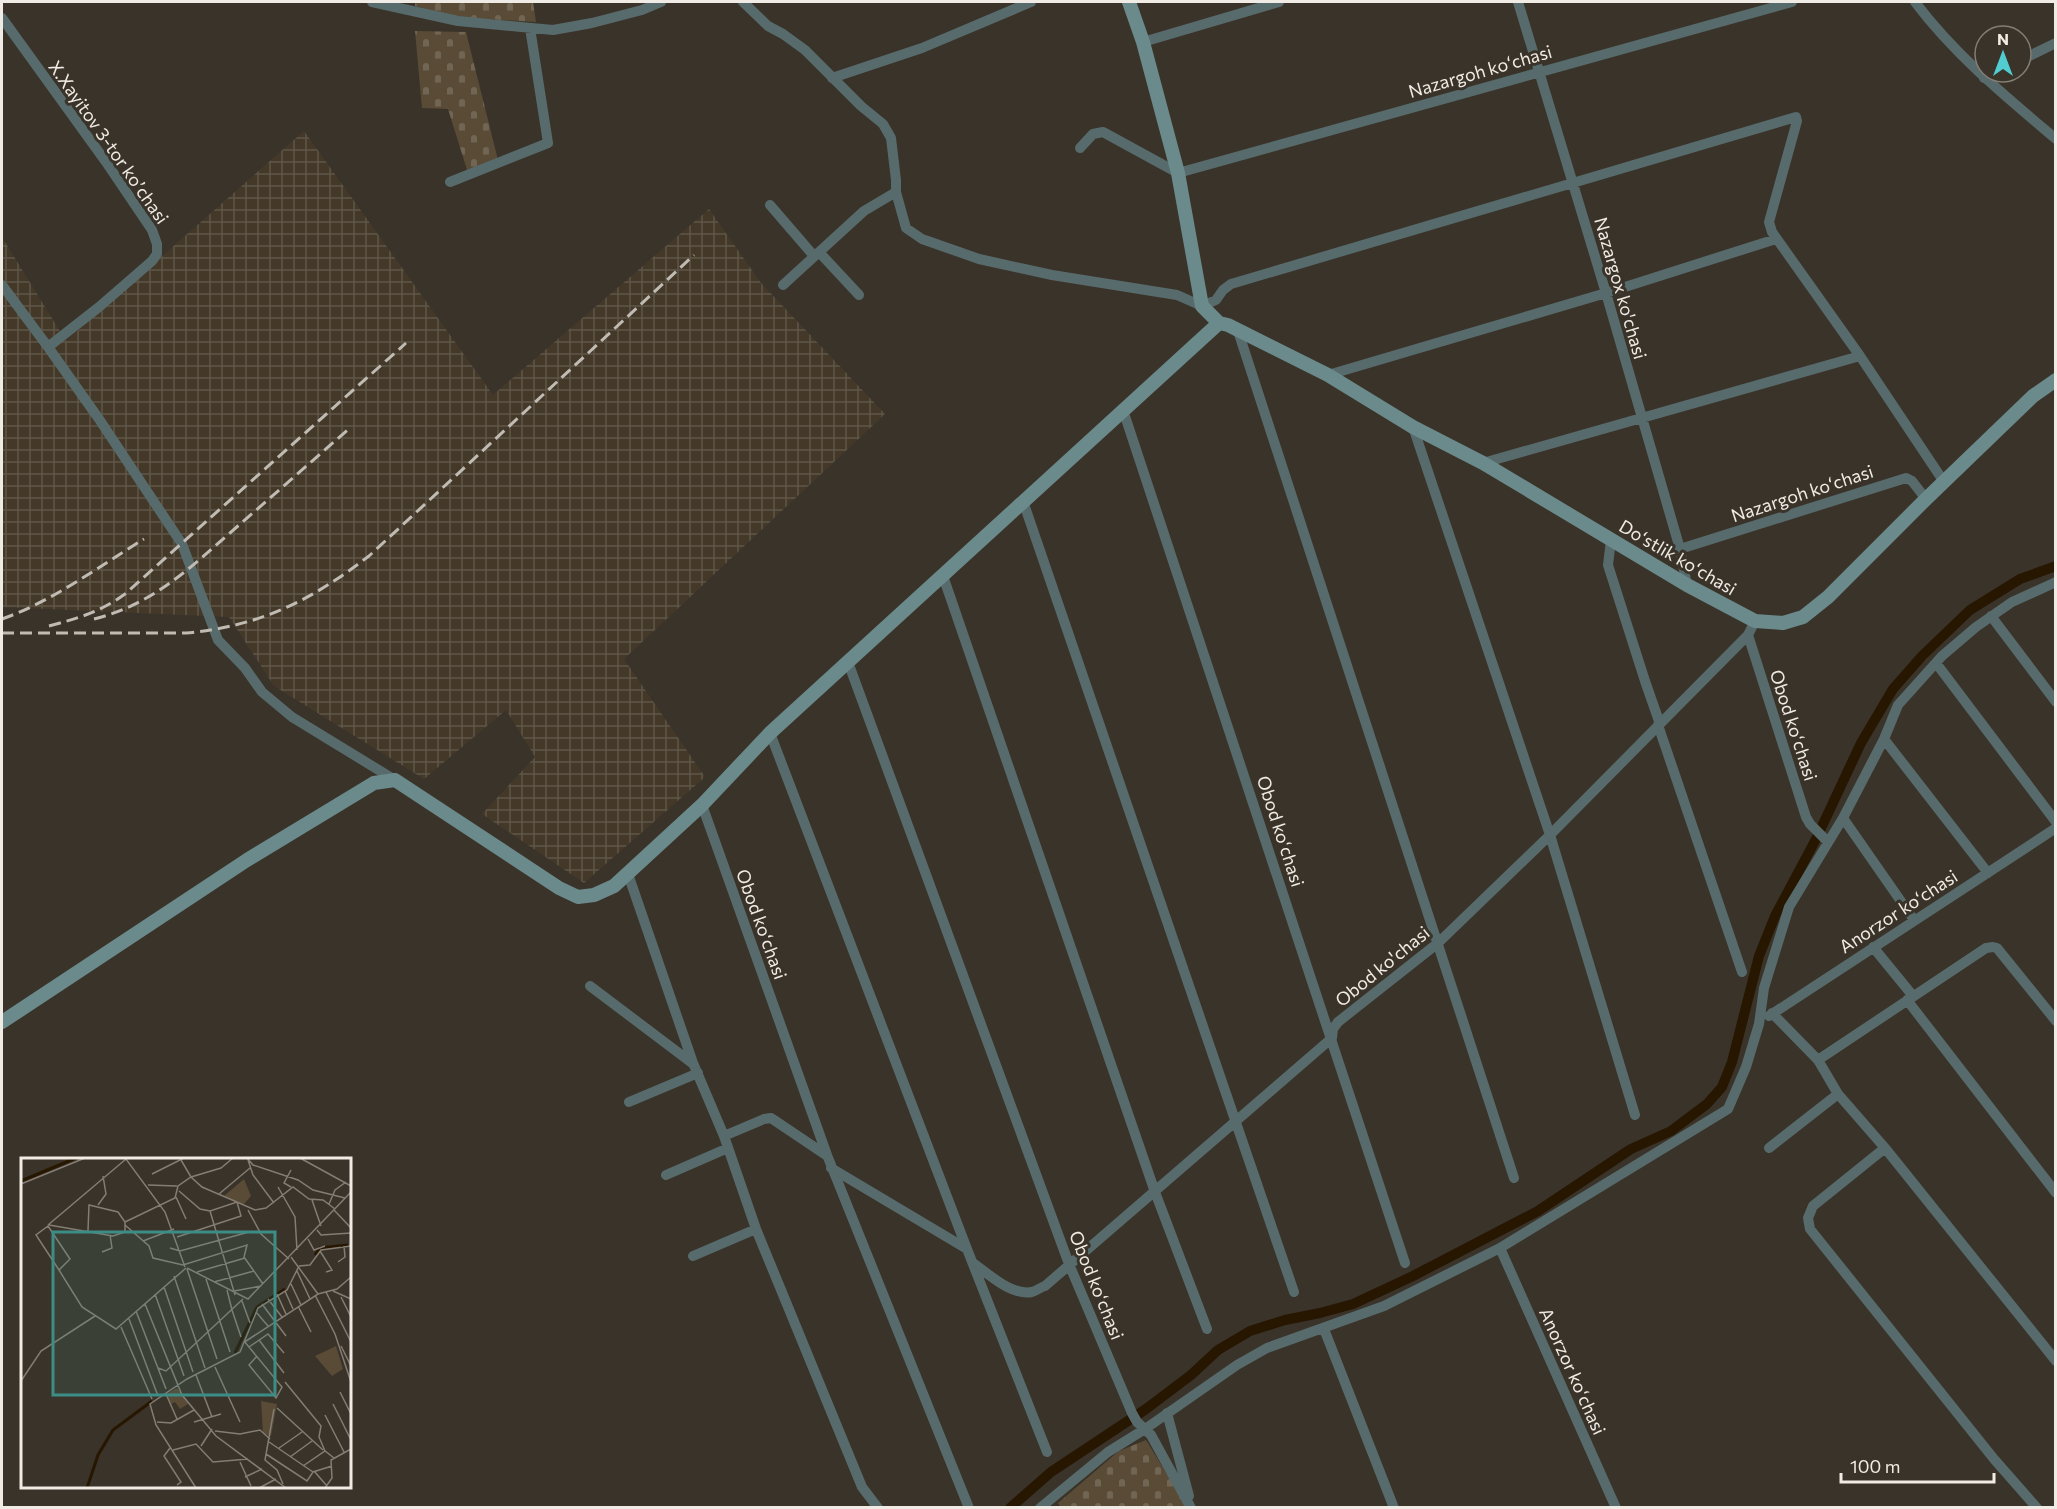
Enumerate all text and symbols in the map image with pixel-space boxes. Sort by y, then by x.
north arrow [1973,24,2033,84]
text: N [1997,29,2009,48]
street label: Nazargoh koʻchasi [1406,40,1554,102]
street label: X.Xayitov 3-tor koʼchasi [44,56,174,228]
street label: Nazargox ko'chasi [1590,214,1652,362]
street label: Nazargoh koʻchasi [1728,460,1876,526]
street label: Doʻstlik koʻchasi [1615,515,1741,599]
street label: Obod koʻchasi [1766,667,1822,783]
street label: Obod koʻchasi [1253,773,1309,889]
street label: Anorzor koʻchasi [1835,865,1961,957]
street label: Obod koʻchasi [732,866,792,982]
street label: Obod ko'chasi [1330,921,1434,1011]
inset map [21,1158,351,1488]
street label: Obod koʻchasi [1065,1227,1129,1343]
street label: Anorzor koʻchasi [1535,1304,1611,1438]
scale bar [1841,1446,1994,1484]
text: 100 m [1850,1455,1900,1477]

